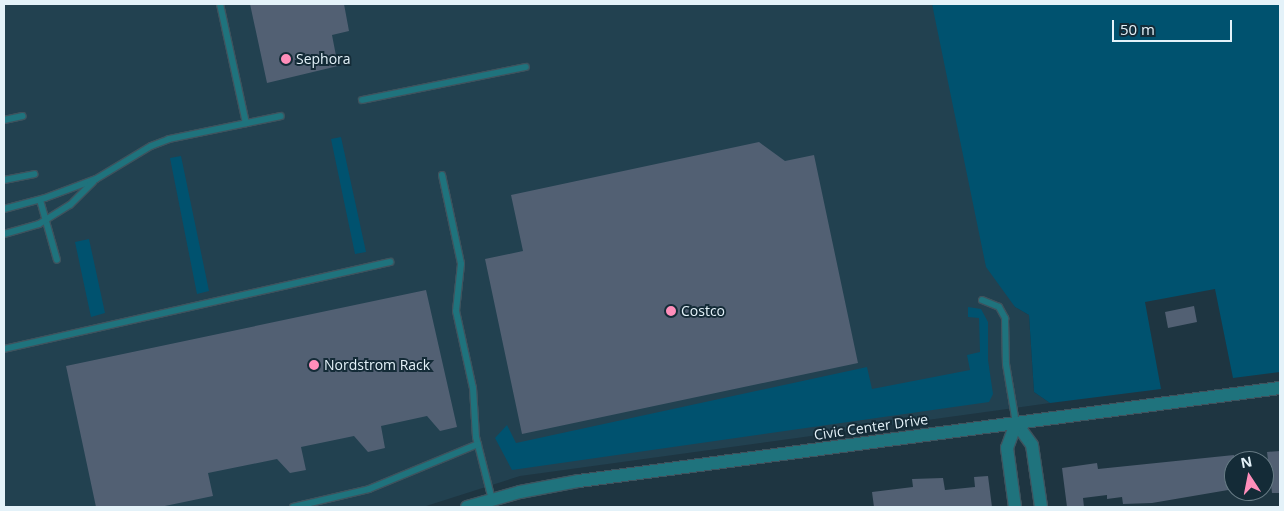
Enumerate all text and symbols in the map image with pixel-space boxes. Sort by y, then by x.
scale bar [1114,10,1234,42]
text: 50 m [1120,19,1155,39]
place label: Sephora [296,51,351,67]
marker: Sephora [280,53,292,65]
place label: Costco [681,303,725,319]
marker: Costco [665,305,677,317]
place label: Nordstrom Rack [324,357,430,373]
marker: Nordstrom Rack [308,359,320,371]
street label: Civic Center Drive [813,411,929,443]
north arrow [1224,451,1274,501]
text: N [1239,451,1254,472]

